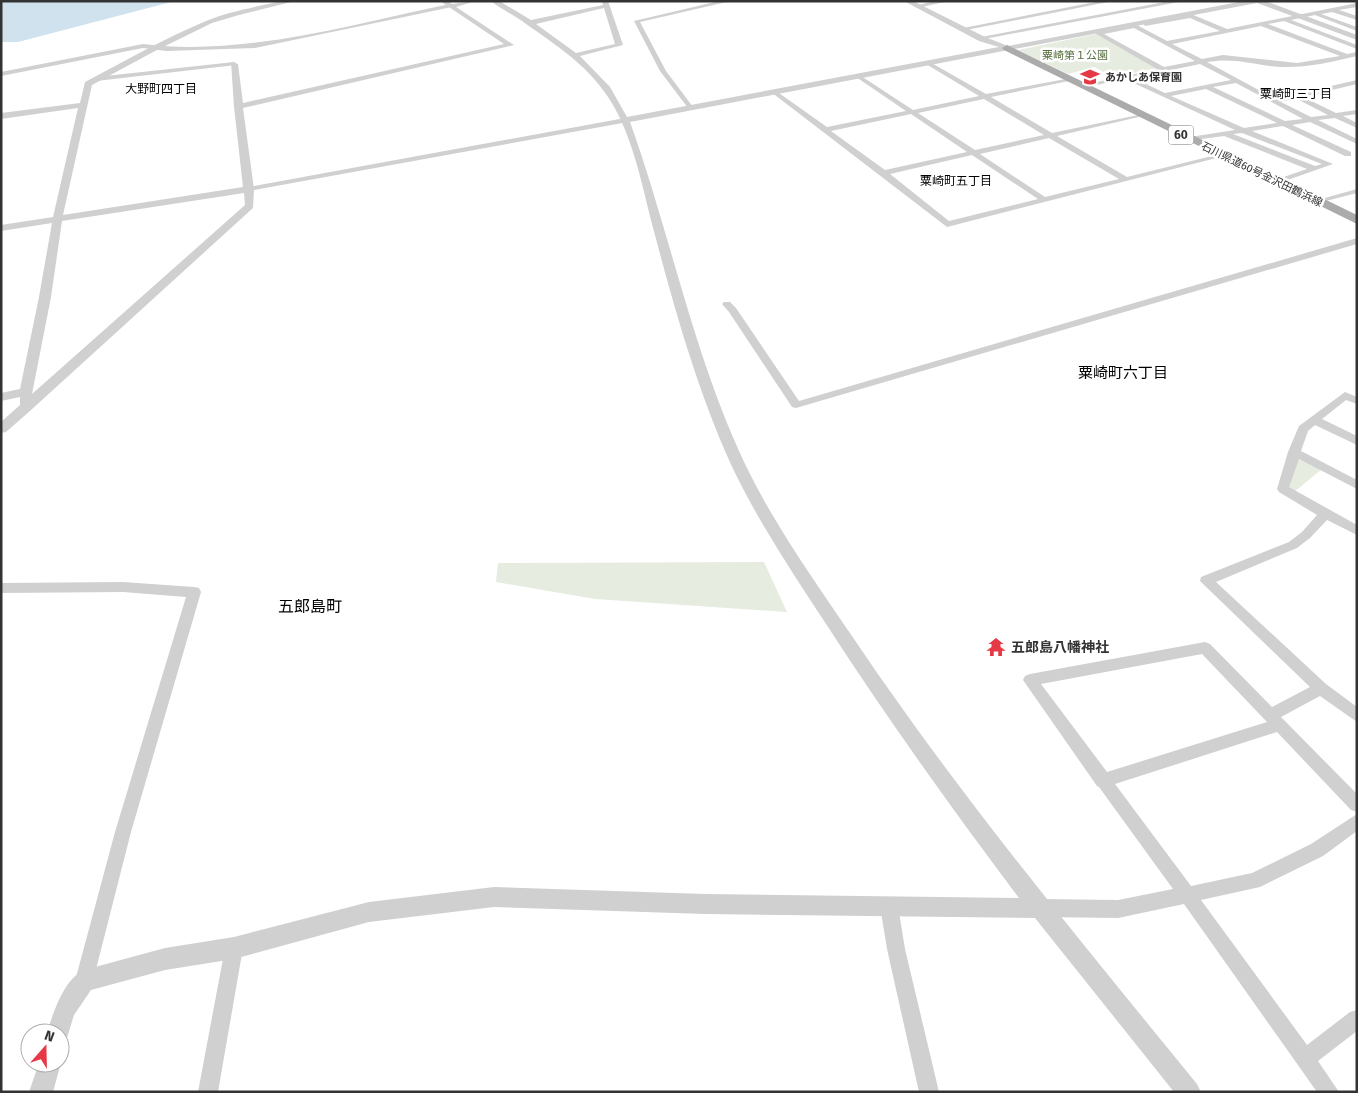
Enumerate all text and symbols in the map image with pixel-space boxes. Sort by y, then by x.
park label: 粟崎第１公園 [1042,49,1108,62]
school or university icon: あかしあ保育園 [1079,66,1101,88]
place label: あかしあ保育園 [1105,71,1182,84]
district label: 大野町四丁目 [125,82,197,96]
district label: 粟崎町三丁目 [1260,87,1332,101]
road number: 60 [1168,126,1194,144]
street label: 石川県道60号金沢田鶴浜線 [1199,139,1324,209]
district label: 粟崎町五丁目 [920,174,992,188]
district label: 粟崎町六丁目 [1078,364,1168,382]
district label: 五郎島町 [278,597,342,616]
temple icon: 五郎島八幡神社 [985,636,1007,658]
place label: 五郎島八幡神社 [1011,639,1109,656]
north arrow [20,1023,70,1073]
text: N [42,1027,57,1046]

